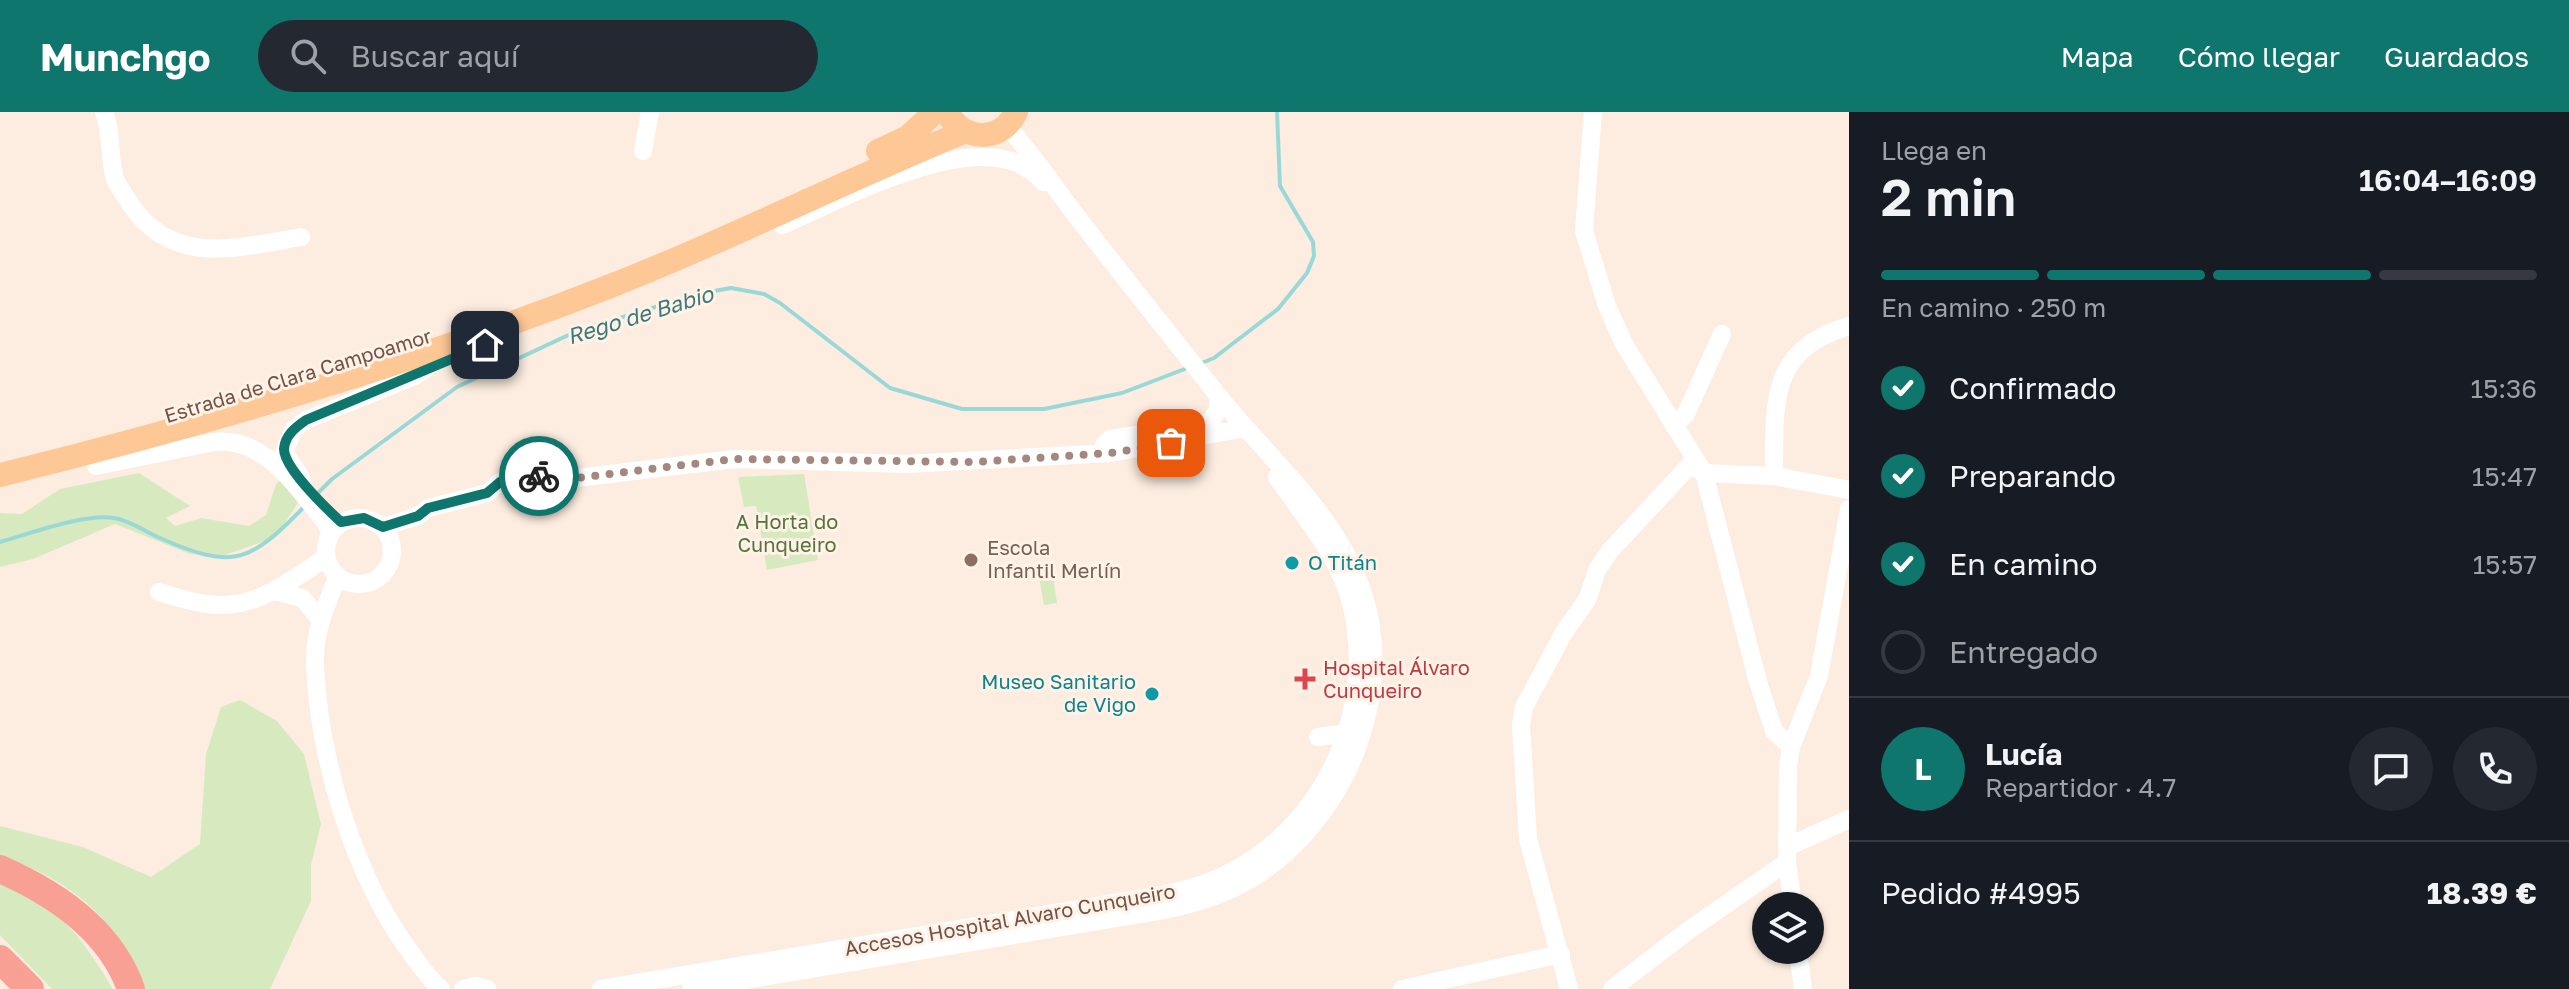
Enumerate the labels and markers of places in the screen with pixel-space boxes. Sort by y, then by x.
pin [451,311,519,379]
pin [1137,409,1205,477]
place label: Escola Infantil Merlín [987,535,1121,582]
place label: O Titán [1308,550,1377,574]
marker: Escola Infantil Merlín [962,551,980,569]
marker: O Titán [1283,554,1301,572]
place label: Hospital Álvaro Cunqueiro [1323,655,1470,702]
marker: Hospital Álvaro Cunqueiro [1294,668,1316,690]
place label: Museo Sanitario de Vigo [981,669,1136,716]
marker: Museo Sanitario de Vigo [1143,685,1161,703]

